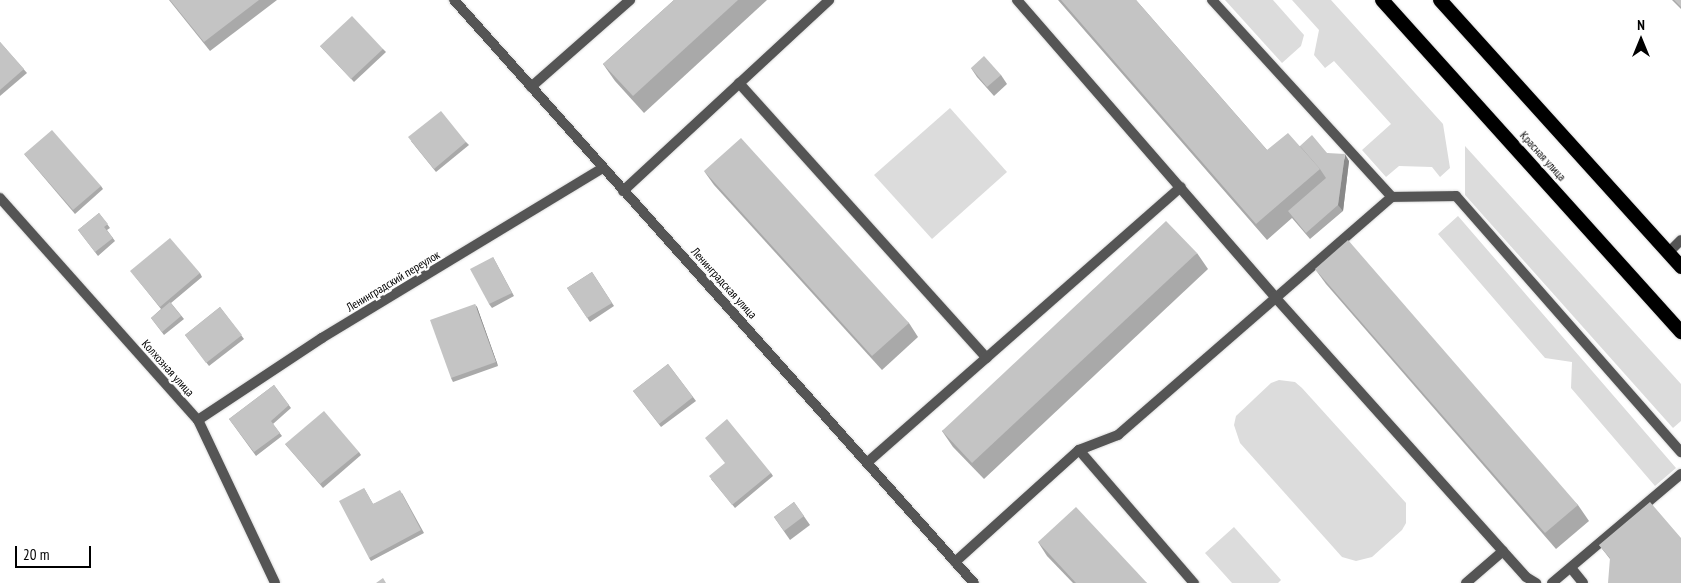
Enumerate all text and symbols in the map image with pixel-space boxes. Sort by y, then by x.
north arrow [1616,15,1666,65]
text: N [1637,16,1645,34]
street label: Красная улица [1517,128,1569,184]
street label: Ленинградская улица [688,244,760,322]
street label: Ленинградский переулок [344,247,442,315]
street label: Колхозная улица [139,337,197,399]
scale bar [18,536,94,568]
text: 20 m [23,545,49,564]

